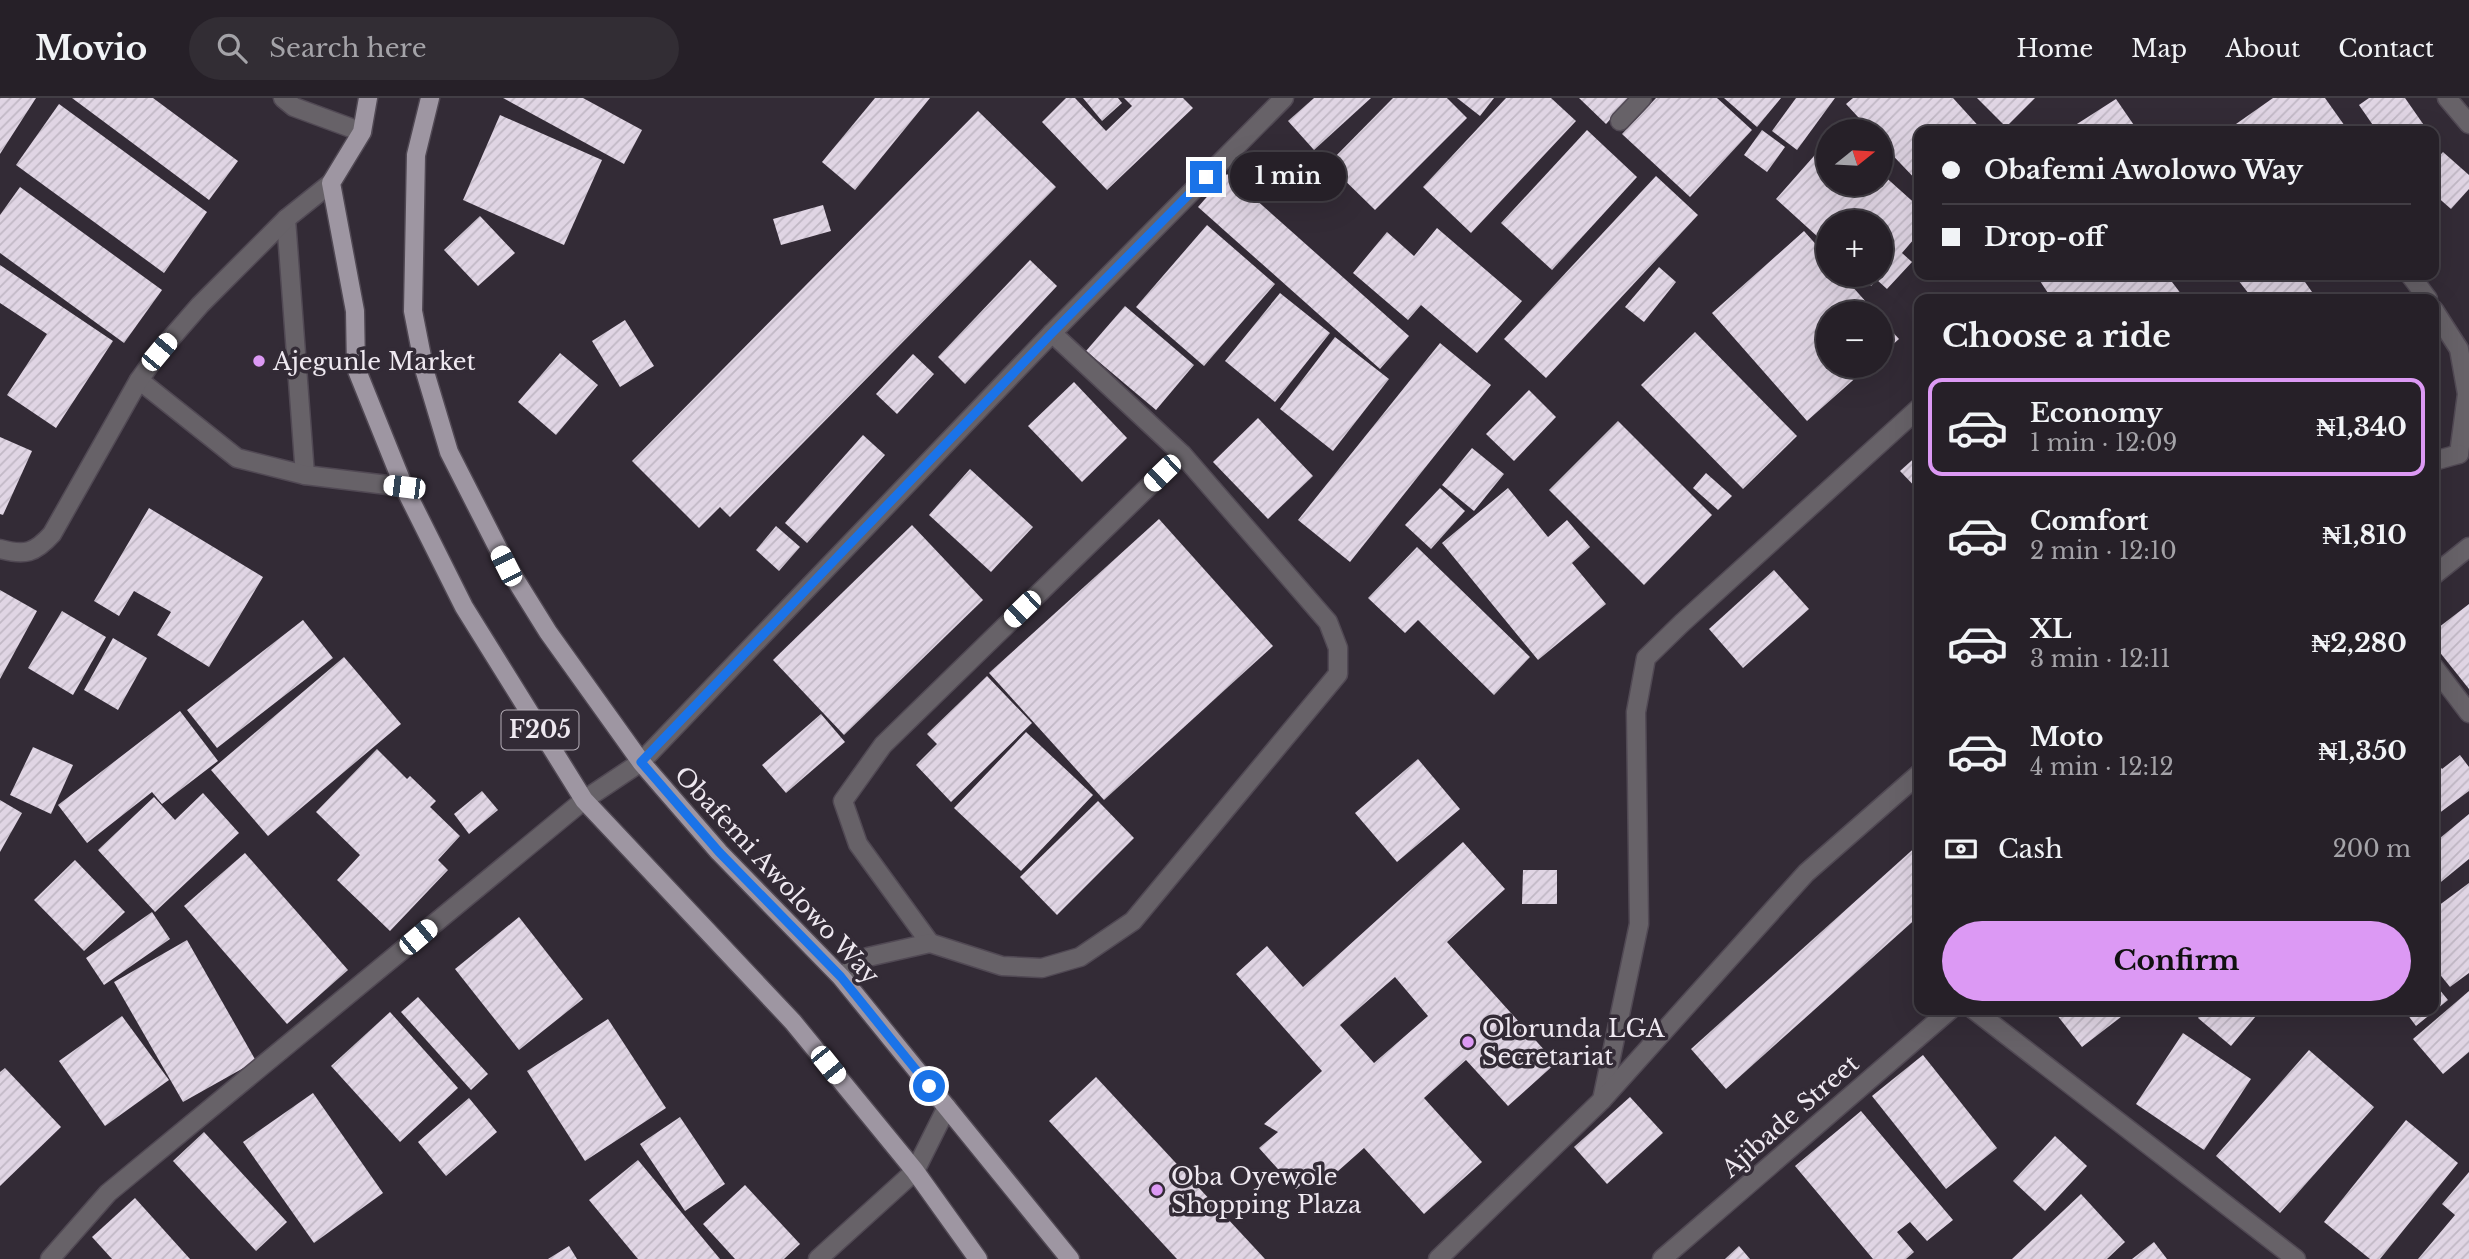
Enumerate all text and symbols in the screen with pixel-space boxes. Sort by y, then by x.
search box [189,17,679,80]
text: Movio [35,28,147,69]
icon: search [213,29,251,67]
text: Search here [269,32,427,64]
text: Home [2017,34,2093,63]
text: Map [2131,34,2187,63]
text: About [2225,34,2300,63]
text: Contact [2338,34,2434,63]
north arrow [1816,119,1894,196]
map controls [1816,119,1893,378]
callout: 1 min [1230,153,1346,202]
text: Obafemi Awolowo Way [1984,154,2303,186]
route end [1190,161,1222,193]
text: 1 min [1255,162,1321,190]
button: + [1816,210,1893,287]
text: Drop-off [1984,221,2105,253]
button: − [1816,301,1893,378]
text: Choose a ride [1942,316,2171,356]
car [138,329,181,375]
place label: Ajegunle Market [272,347,476,376]
marker: Ajegunle Market [251,353,267,369]
icon: car [1946,396,2009,459]
text: Economy [2030,397,2163,429]
text: ₦1,340 [2317,411,2407,443]
text: 1 min · 12:09 [2030,429,2177,457]
car [1140,451,1185,495]
car [382,474,427,500]
icon: car [1946,504,2009,567]
text: Comfort [2030,505,2148,537]
text: ₦1,810 [2323,519,2407,551]
text: 2 min · 12:10 [2030,537,2177,565]
car [488,543,525,589]
car [1000,587,1045,631]
icon: car [1946,612,2009,675]
text: XL [2030,613,2072,645]
text: ₦2,280 [2311,627,2407,659]
text: 3 min · 12:11 [2030,645,2170,673]
road number: F205 [502,710,578,750]
icon: car [1946,720,2009,783]
text: Moto [2030,721,2103,753]
text: ₦1,350 [2318,735,2407,767]
text: 4 min · 12:12 [2030,753,2174,781]
street label: Obafemi Awolowo Way [669,760,886,990]
icon: cash [1942,830,1980,868]
text: Cash [1998,833,2063,865]
text: 200 m [2333,835,2411,863]
car [396,915,441,959]
button: Confirm [1942,921,2411,1001]
place label: Olorunda LGA Secretariat [1482,1014,1665,1071]
marker: Olorunda LGA Secretariat [1460,1034,1476,1050]
car [807,1042,850,1088]
street label: Ajibade Street [1715,1049,1864,1184]
route start [913,1070,945,1102]
place label: Oba Oyewole Shopping Plaza [1171,1162,1362,1219]
marker: Oba Oyewole Shopping Plaza [1149,1182,1165,1198]

